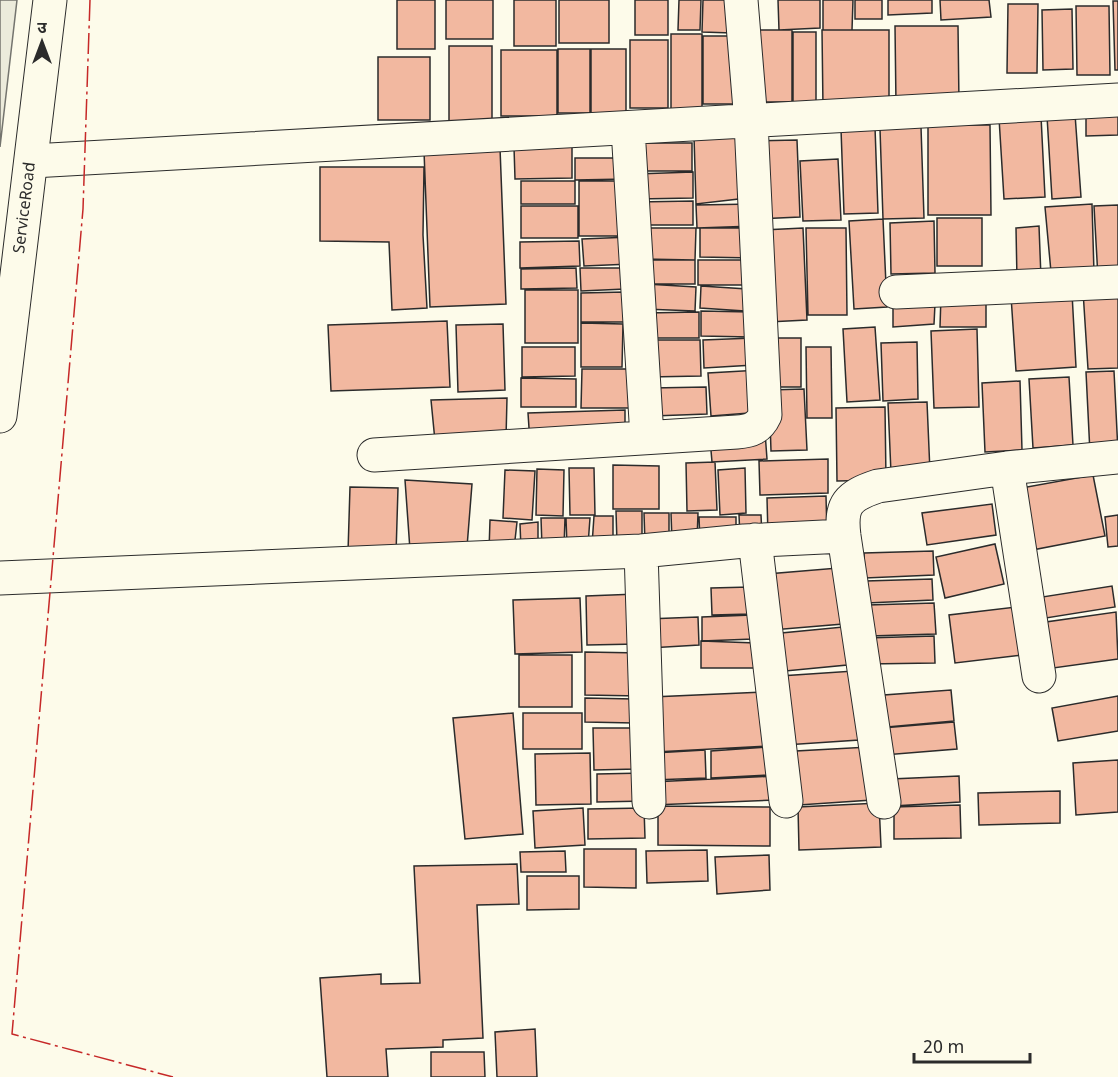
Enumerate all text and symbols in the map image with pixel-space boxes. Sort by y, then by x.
north arrow [12,12,72,72]
text: उ [37,19,47,40]
street label: ServiceRoad [10,161,42,255]
scale bar [914,1026,1030,1064]
text: 20 m [923,1037,964,1060]

